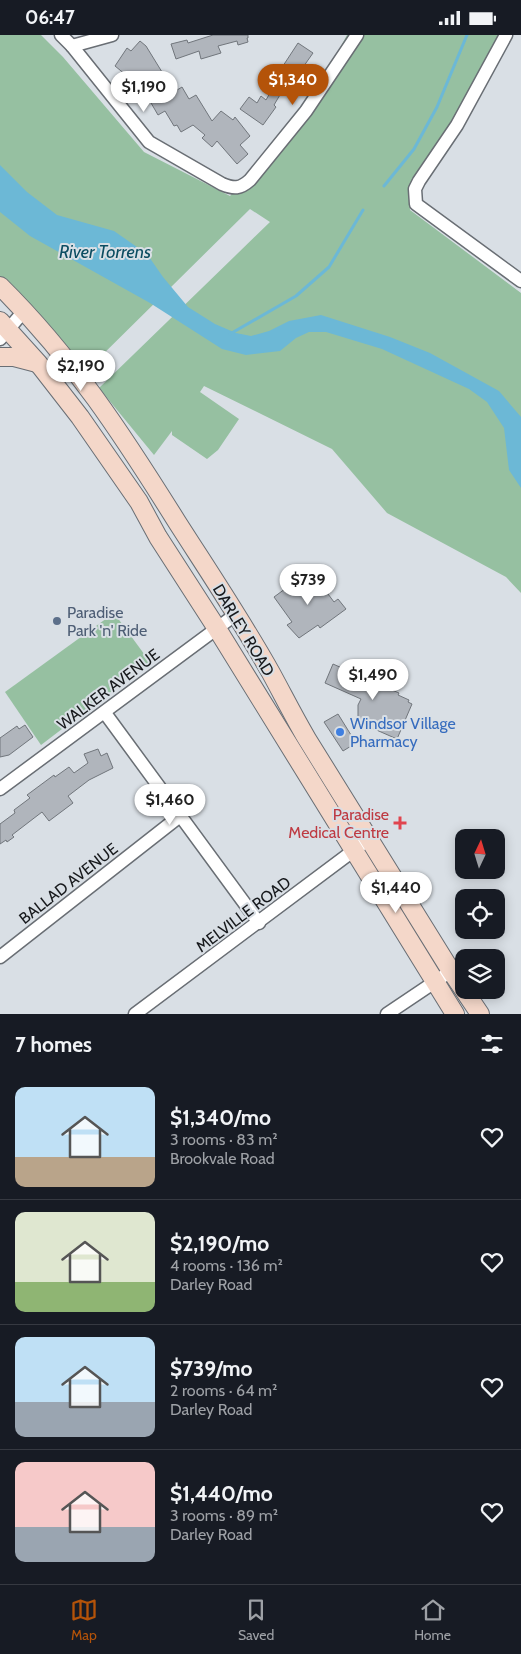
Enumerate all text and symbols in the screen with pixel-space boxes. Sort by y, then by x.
text: 06:47 [25,6,75,29]
pin: $1,340 [252,63,334,106]
text: $1,340 [269,70,317,89]
pin: $1,190 [103,71,185,113]
text: $1,190 [122,77,166,96]
water label: River Torrens [59,241,151,263]
pin: $2,190 [40,349,122,392]
text: $2,190 [57,356,105,375]
pin: $739 [278,563,338,606]
text: $739 [290,570,326,589]
street label: DARLEY ROAD [209,581,278,680]
place label: Paradise Park 'n' Ride [67,603,147,640]
marker: Paradise Park 'n' Ride [51,615,63,627]
street label: WALKER AVENUE [53,645,163,734]
pin: $1,490 [332,659,414,701]
text: $1,490 [348,665,398,684]
place label: Windsor Village Pharmacy [350,714,456,751]
marker: Windsor Village Pharmacy [334,726,346,738]
pin: $1,460 [129,783,211,826]
text: $1,460 [145,790,195,809]
place label: Paradise Medical Centre [288,805,389,842]
marker: Paradise Medical Centre [393,816,407,830]
north arrow [455,829,505,879]
map controls [455,829,505,999]
street label: BALLAD AVENUE [15,839,122,928]
pin: $1,440 [355,871,437,914]
street label: MELVILLE ROAD [192,873,294,956]
text: $1,440 [371,878,421,897]
button: locate [455,889,505,939]
button: layers [455,949,505,999]
icon: filters [478,1030,506,1058]
text: 7 homes [15,1032,92,1057]
text: $1,340/mo [170,1105,271,1130]
icon: home [55,1107,115,1167]
icon: heart [478,1123,506,1151]
text: 3 rooms · 83 m² [170,1130,278,1149]
text: Brookvale Road [170,1149,275,1168]
text: $2,190/mo [170,1231,269,1256]
icon: home [55,1232,115,1292]
icon: heart [478,1248,506,1276]
text: 4 rooms · 136 m² [170,1256,283,1275]
text: Darley Road [170,1275,252,1294]
text: $739/mo [170,1356,253,1381]
icon: home [55,1357,115,1417]
icon: heart [478,1373,506,1401]
text: 2 rooms · 64 m² [170,1381,277,1400]
text: Darley Road [170,1400,252,1419]
text: $1,440/mo [170,1481,273,1506]
icon: home [55,1482,115,1542]
icon: heart [478,1498,506,1526]
text: 3 rooms · 89 m² [170,1506,278,1525]
text: Darley Road [170,1525,252,1544]
tab: Map [70,1596,98,1644]
tab: Saved [238,1596,274,1644]
tab: Home [414,1596,451,1644]

